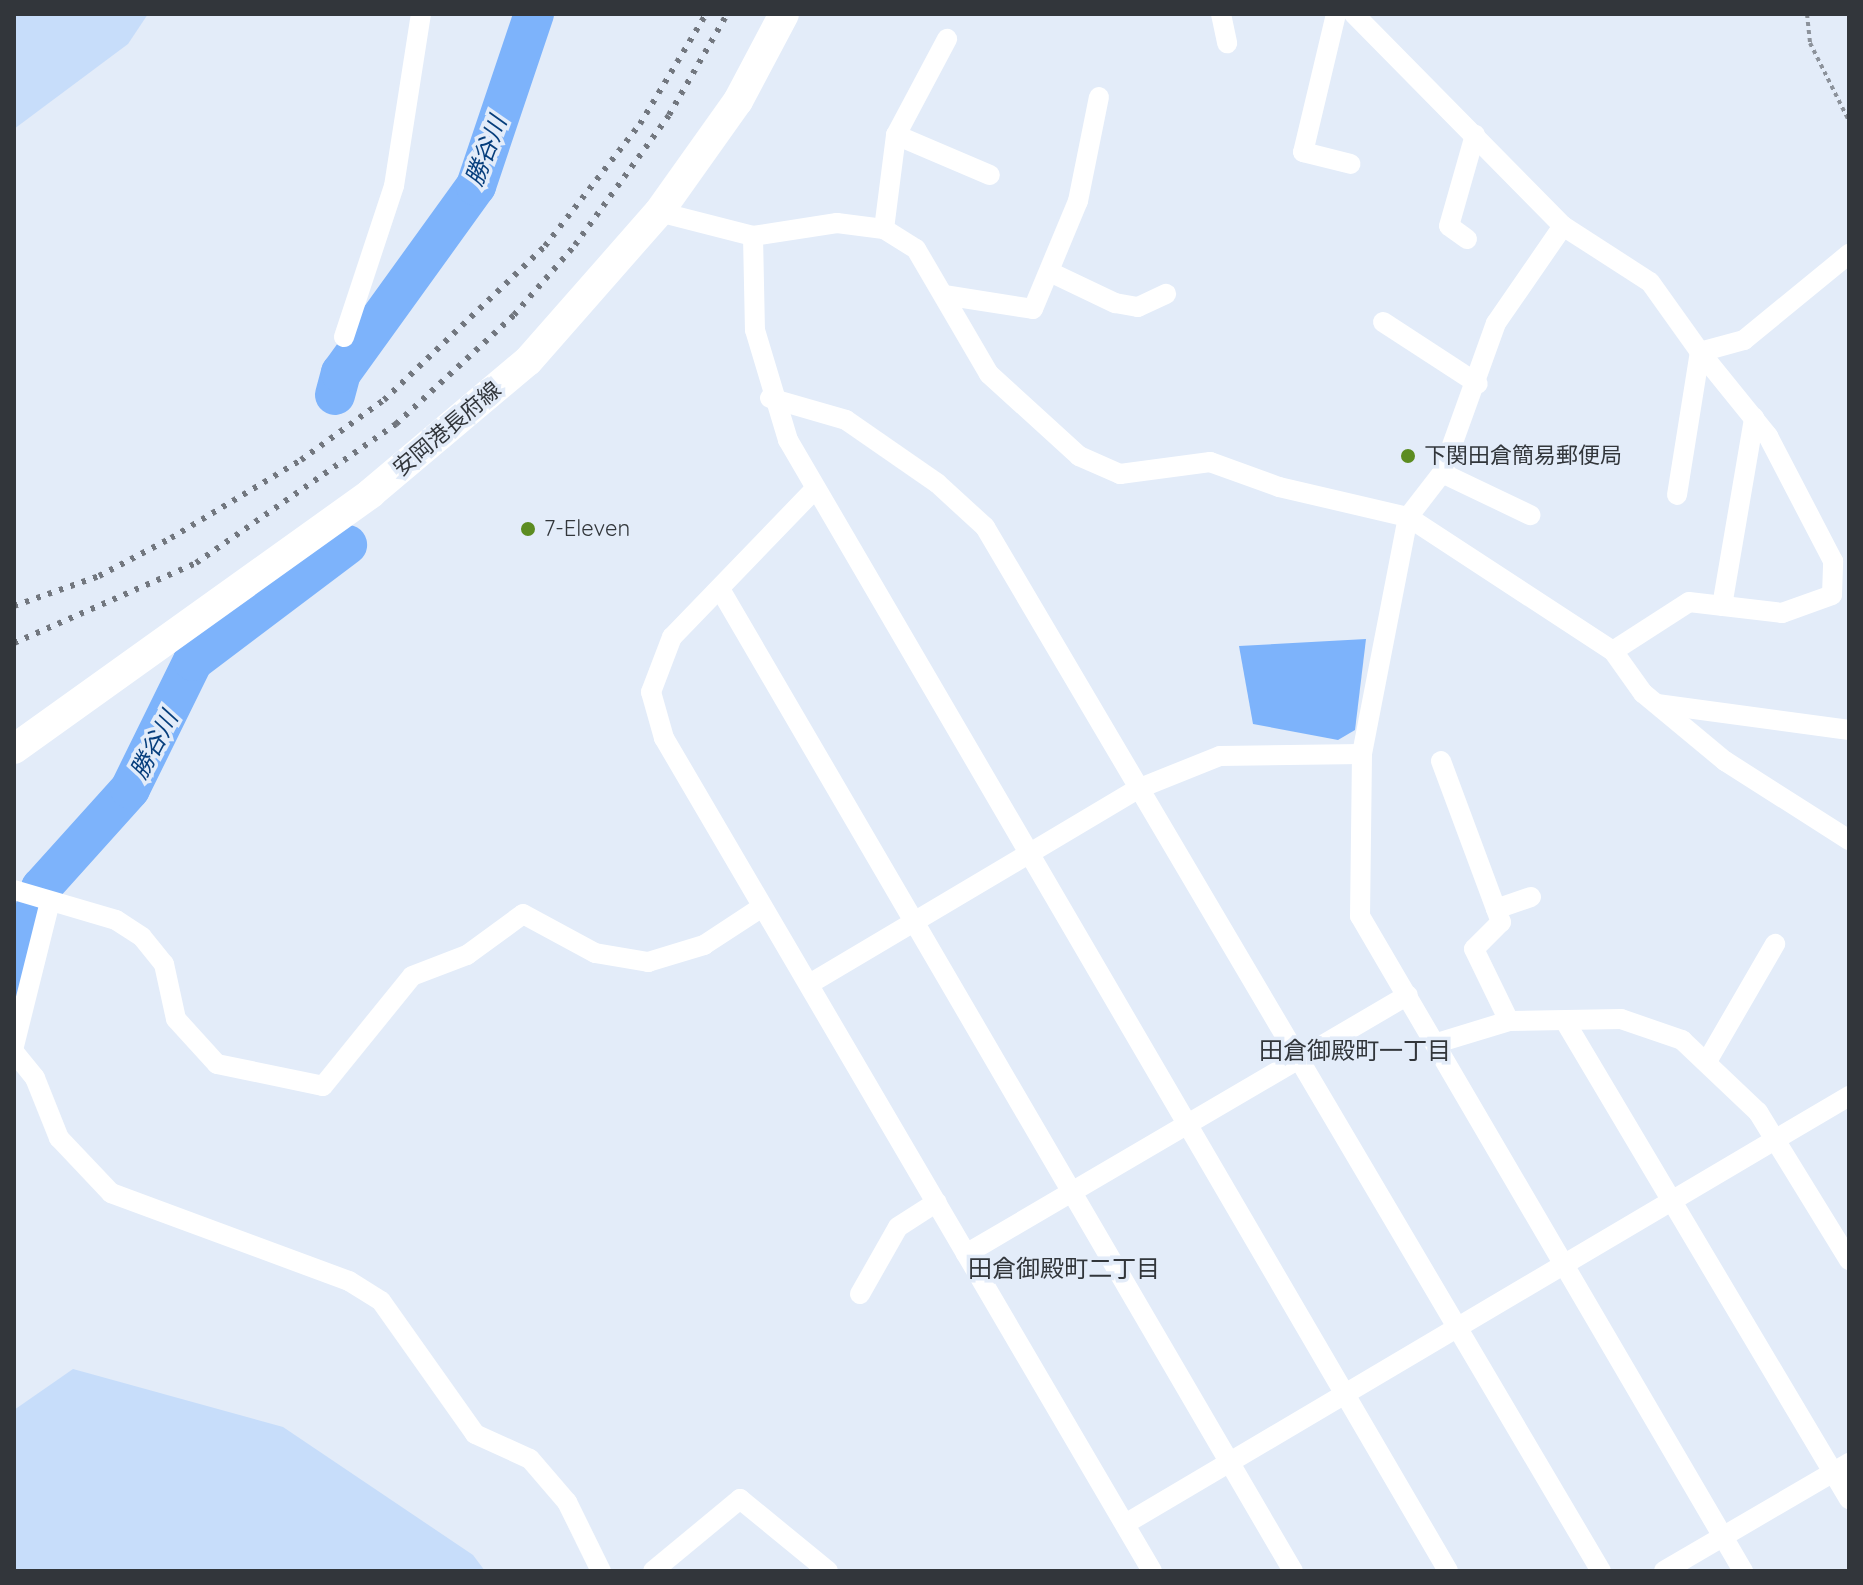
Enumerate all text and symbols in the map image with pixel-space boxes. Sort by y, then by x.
water label: 勝谷川 [460,112,512,190]
street label: 安岡港長府線 [388,376,506,482]
place label: 下関田倉簡易郵便局 [1424,443,1622,469]
marker: 下関田倉簡易郵便局 [1399,447,1417,465]
place label: 7-Eleven [544,516,630,542]
marker: 7-Eleven [519,520,537,538]
water label: 勝谷川 [124,706,184,784]
district label: 田倉御殿町一丁目 [1259,1037,1451,1065]
district label: 田倉御殿町二丁目 [968,1255,1160,1283]

